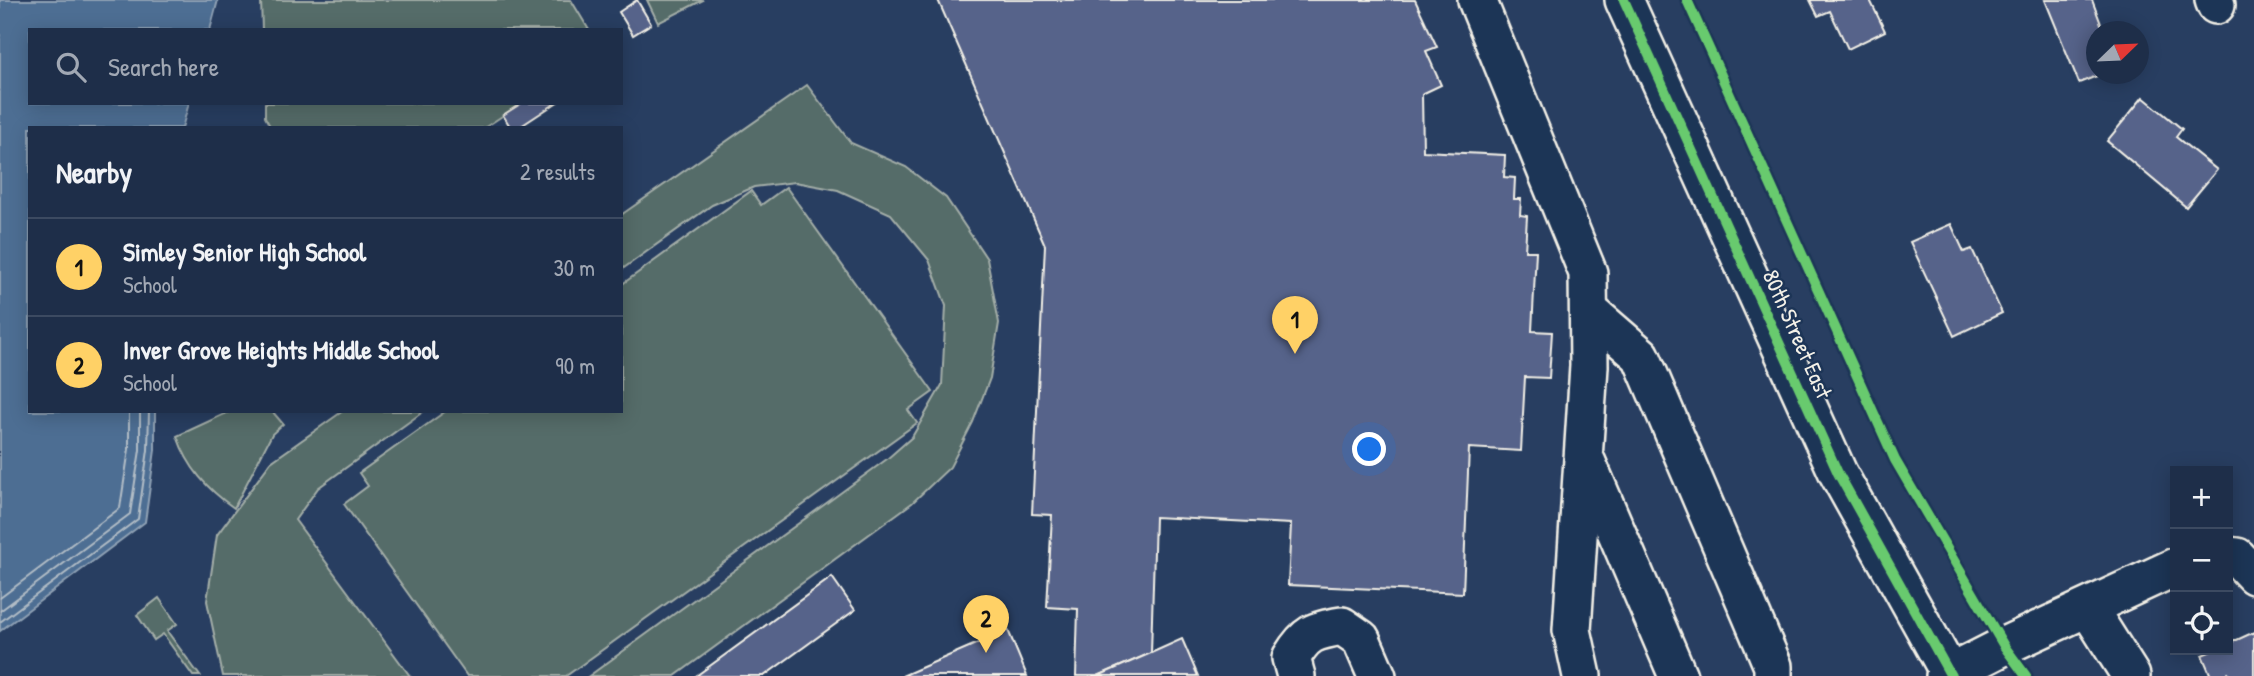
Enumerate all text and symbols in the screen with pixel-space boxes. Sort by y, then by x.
north arrow [2086,21,2149,84]
search box [28,28,623,105]
icon: search [52,48,90,86]
text: Search here [108,49,219,84]
text: Nearby [56,152,132,192]
text: 2 results [520,156,595,187]
text: Simley Senior High School [123,234,366,269]
text: 1 [75,252,83,283]
text: 30 m [553,252,595,283]
street label: 80th Street East [1756,265,1841,404]
text: School [123,269,177,300]
pin: 1 [1272,296,1318,354]
text: Inver Grove Heights Middle School [123,332,439,367]
text: 2 [74,350,84,381]
text: 90 m [555,350,595,381]
text: School [123,367,177,398]
your location [1352,432,1386,466]
map controls [2170,466,2233,655]
button: + [2170,466,2233,529]
button: − [2170,529,2233,592]
button: locate [2170,592,2233,655]
pin: 2 [963,595,1009,653]

